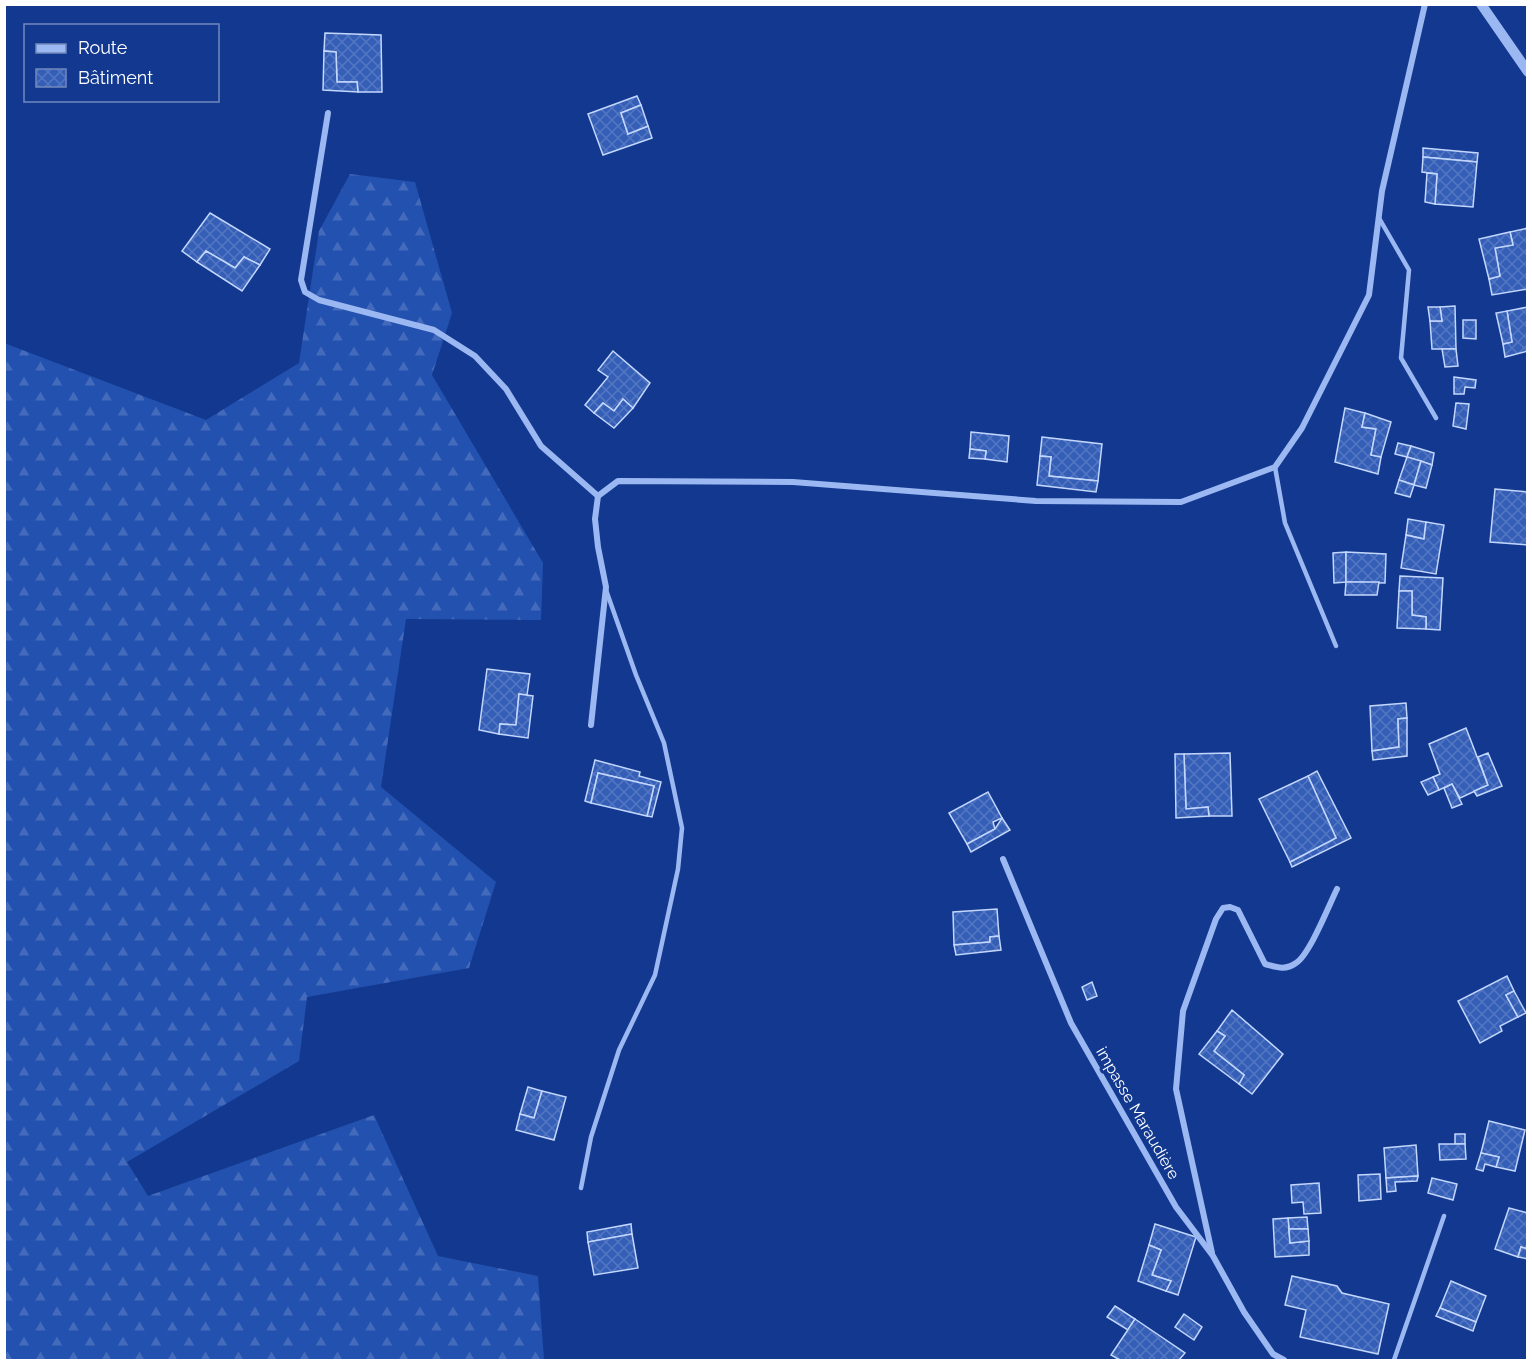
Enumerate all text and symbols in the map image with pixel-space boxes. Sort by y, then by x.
legend [24,24,219,102]
text: Route [78,37,128,58]
text: Bâtiment [78,67,153,88]
street label: impasse Maraudière [1092,1043,1184,1183]

